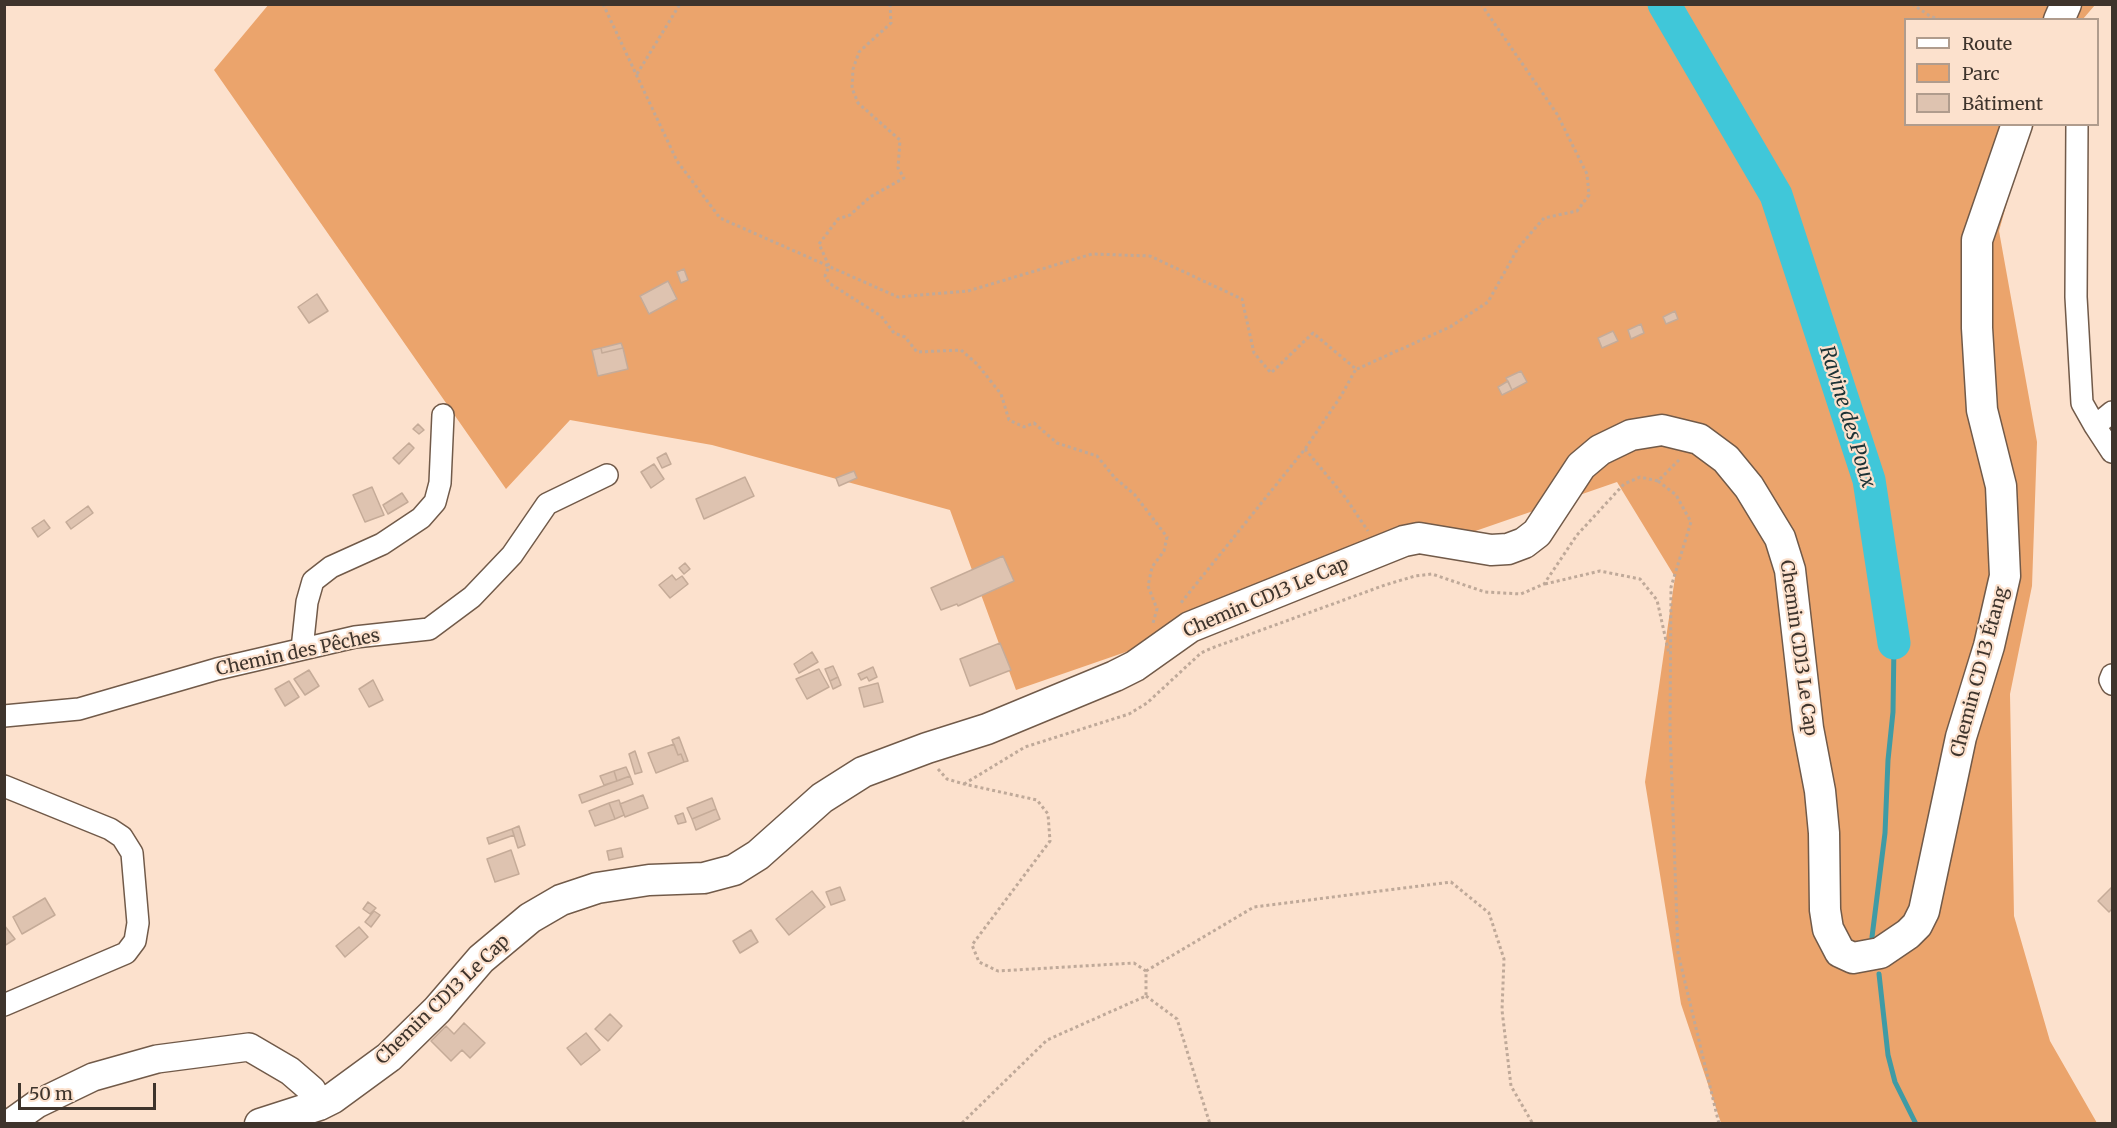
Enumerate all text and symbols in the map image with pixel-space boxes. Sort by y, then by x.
legend [1904,18,2099,126]
text: Route [1962,32,2012,55]
text: Parc [1962,62,2000,85]
text: Bâtiment [1962,92,2043,115]
water label: Ravine des Poux [1814,343,1880,491]
street label: Chemin CD13 Le Cap [1180,553,1352,643]
street label: Chemin CD13 Le Cap [1775,559,1821,737]
street label: Chemin CD 13 Étang [1947,585,2013,759]
street label: Chemin des Pêches [214,625,382,681]
street label: Chemin CD13 Le Cap [372,931,514,1069]
scale bar [21,1071,159,1109]
text: 50 m [29,1082,73,1105]

